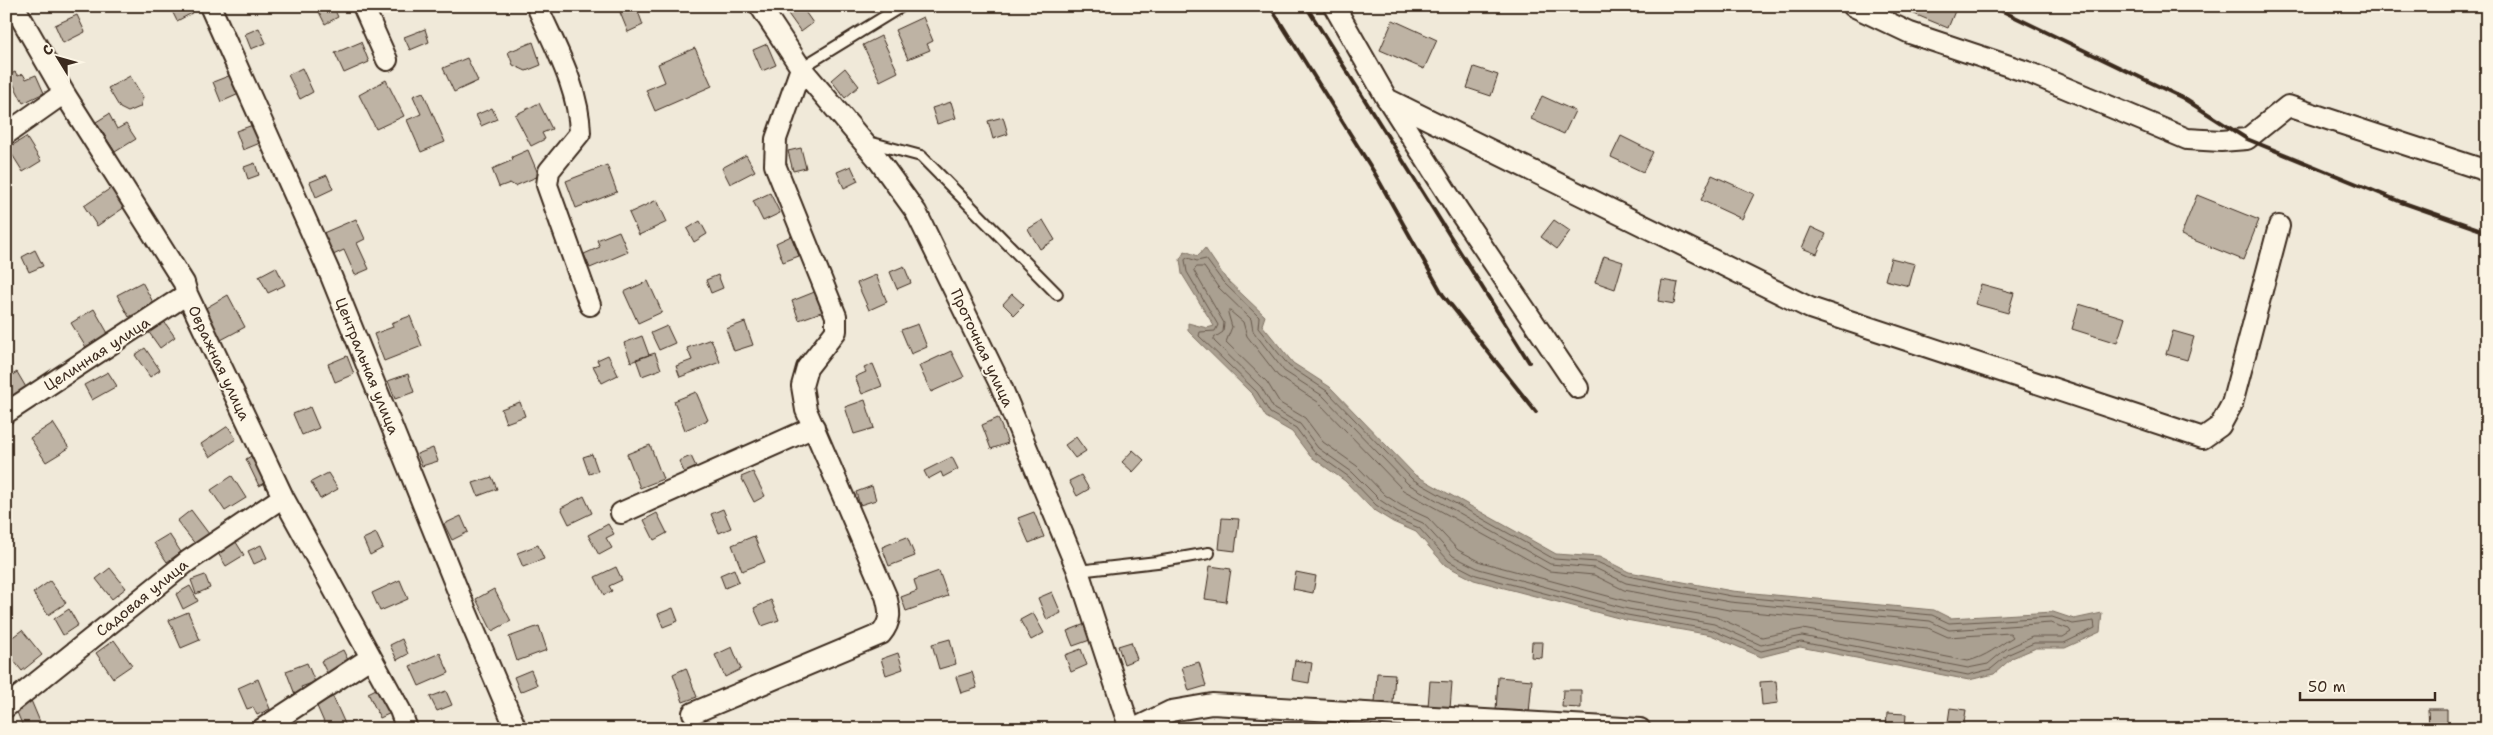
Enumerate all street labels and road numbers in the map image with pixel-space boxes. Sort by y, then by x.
street label: Проточная улица [946,286,1018,411]
street label: Центральная улица [330,295,404,438]
street label: Овражная улица [184,302,255,425]
street label: Целинная улица [40,312,154,396]
street label: Садовая улица [92,554,193,641]

